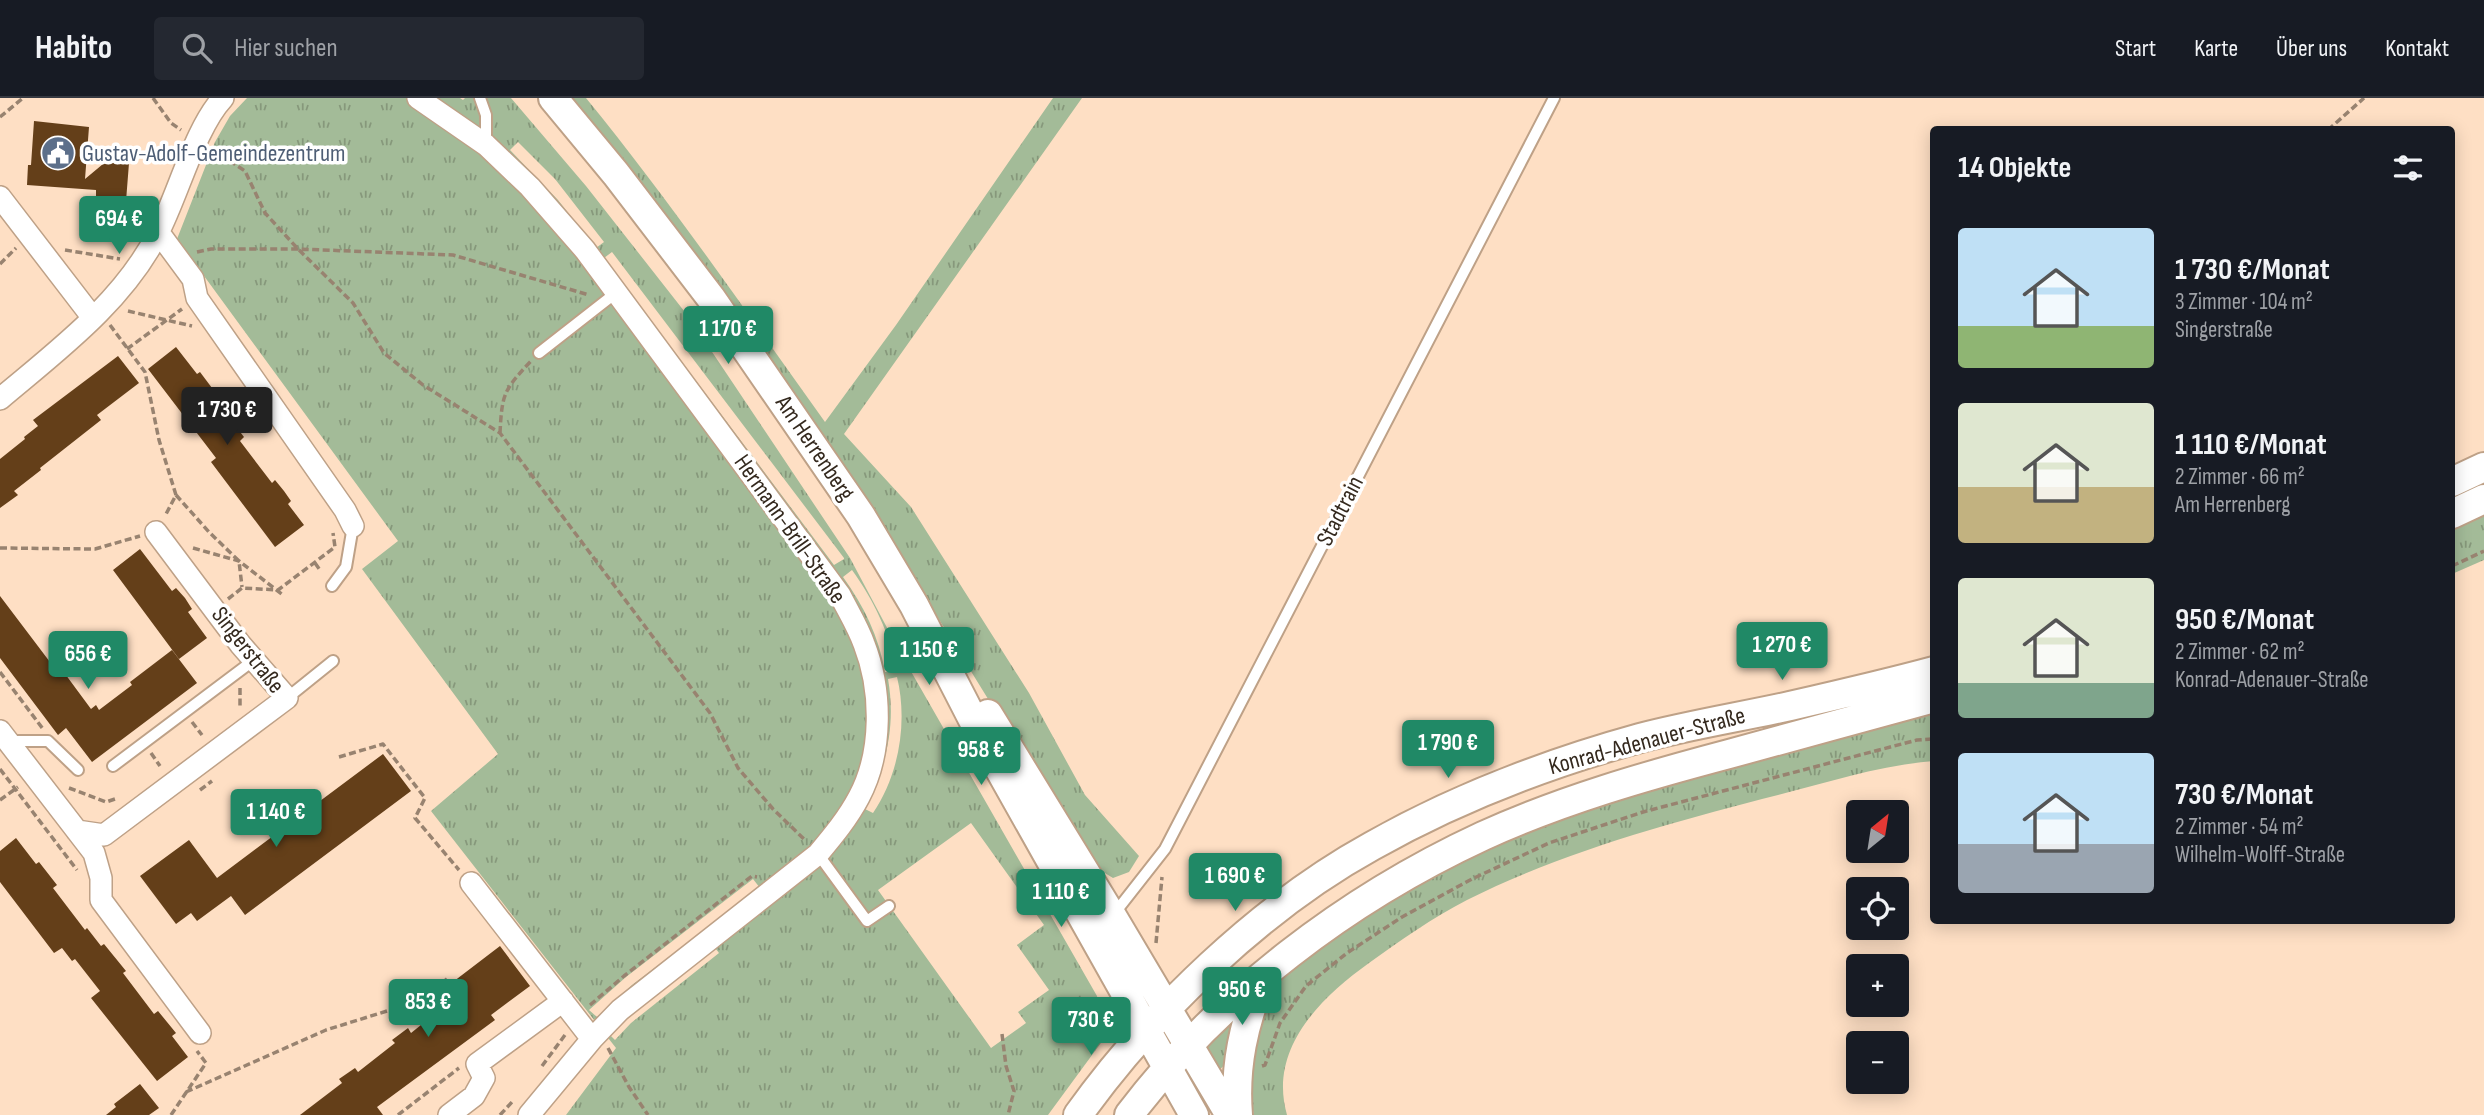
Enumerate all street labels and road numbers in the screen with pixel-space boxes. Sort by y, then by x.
street label: Am Herrenberg [769,389,861,506]
street label: Hermann-Brill-Straße [728,449,852,609]
street label: Stadtrain [1310,471,1370,551]
street label: Singerstraße [205,601,291,699]
street label: Konrad-Adenauer-Straße [1546,701,1748,781]

